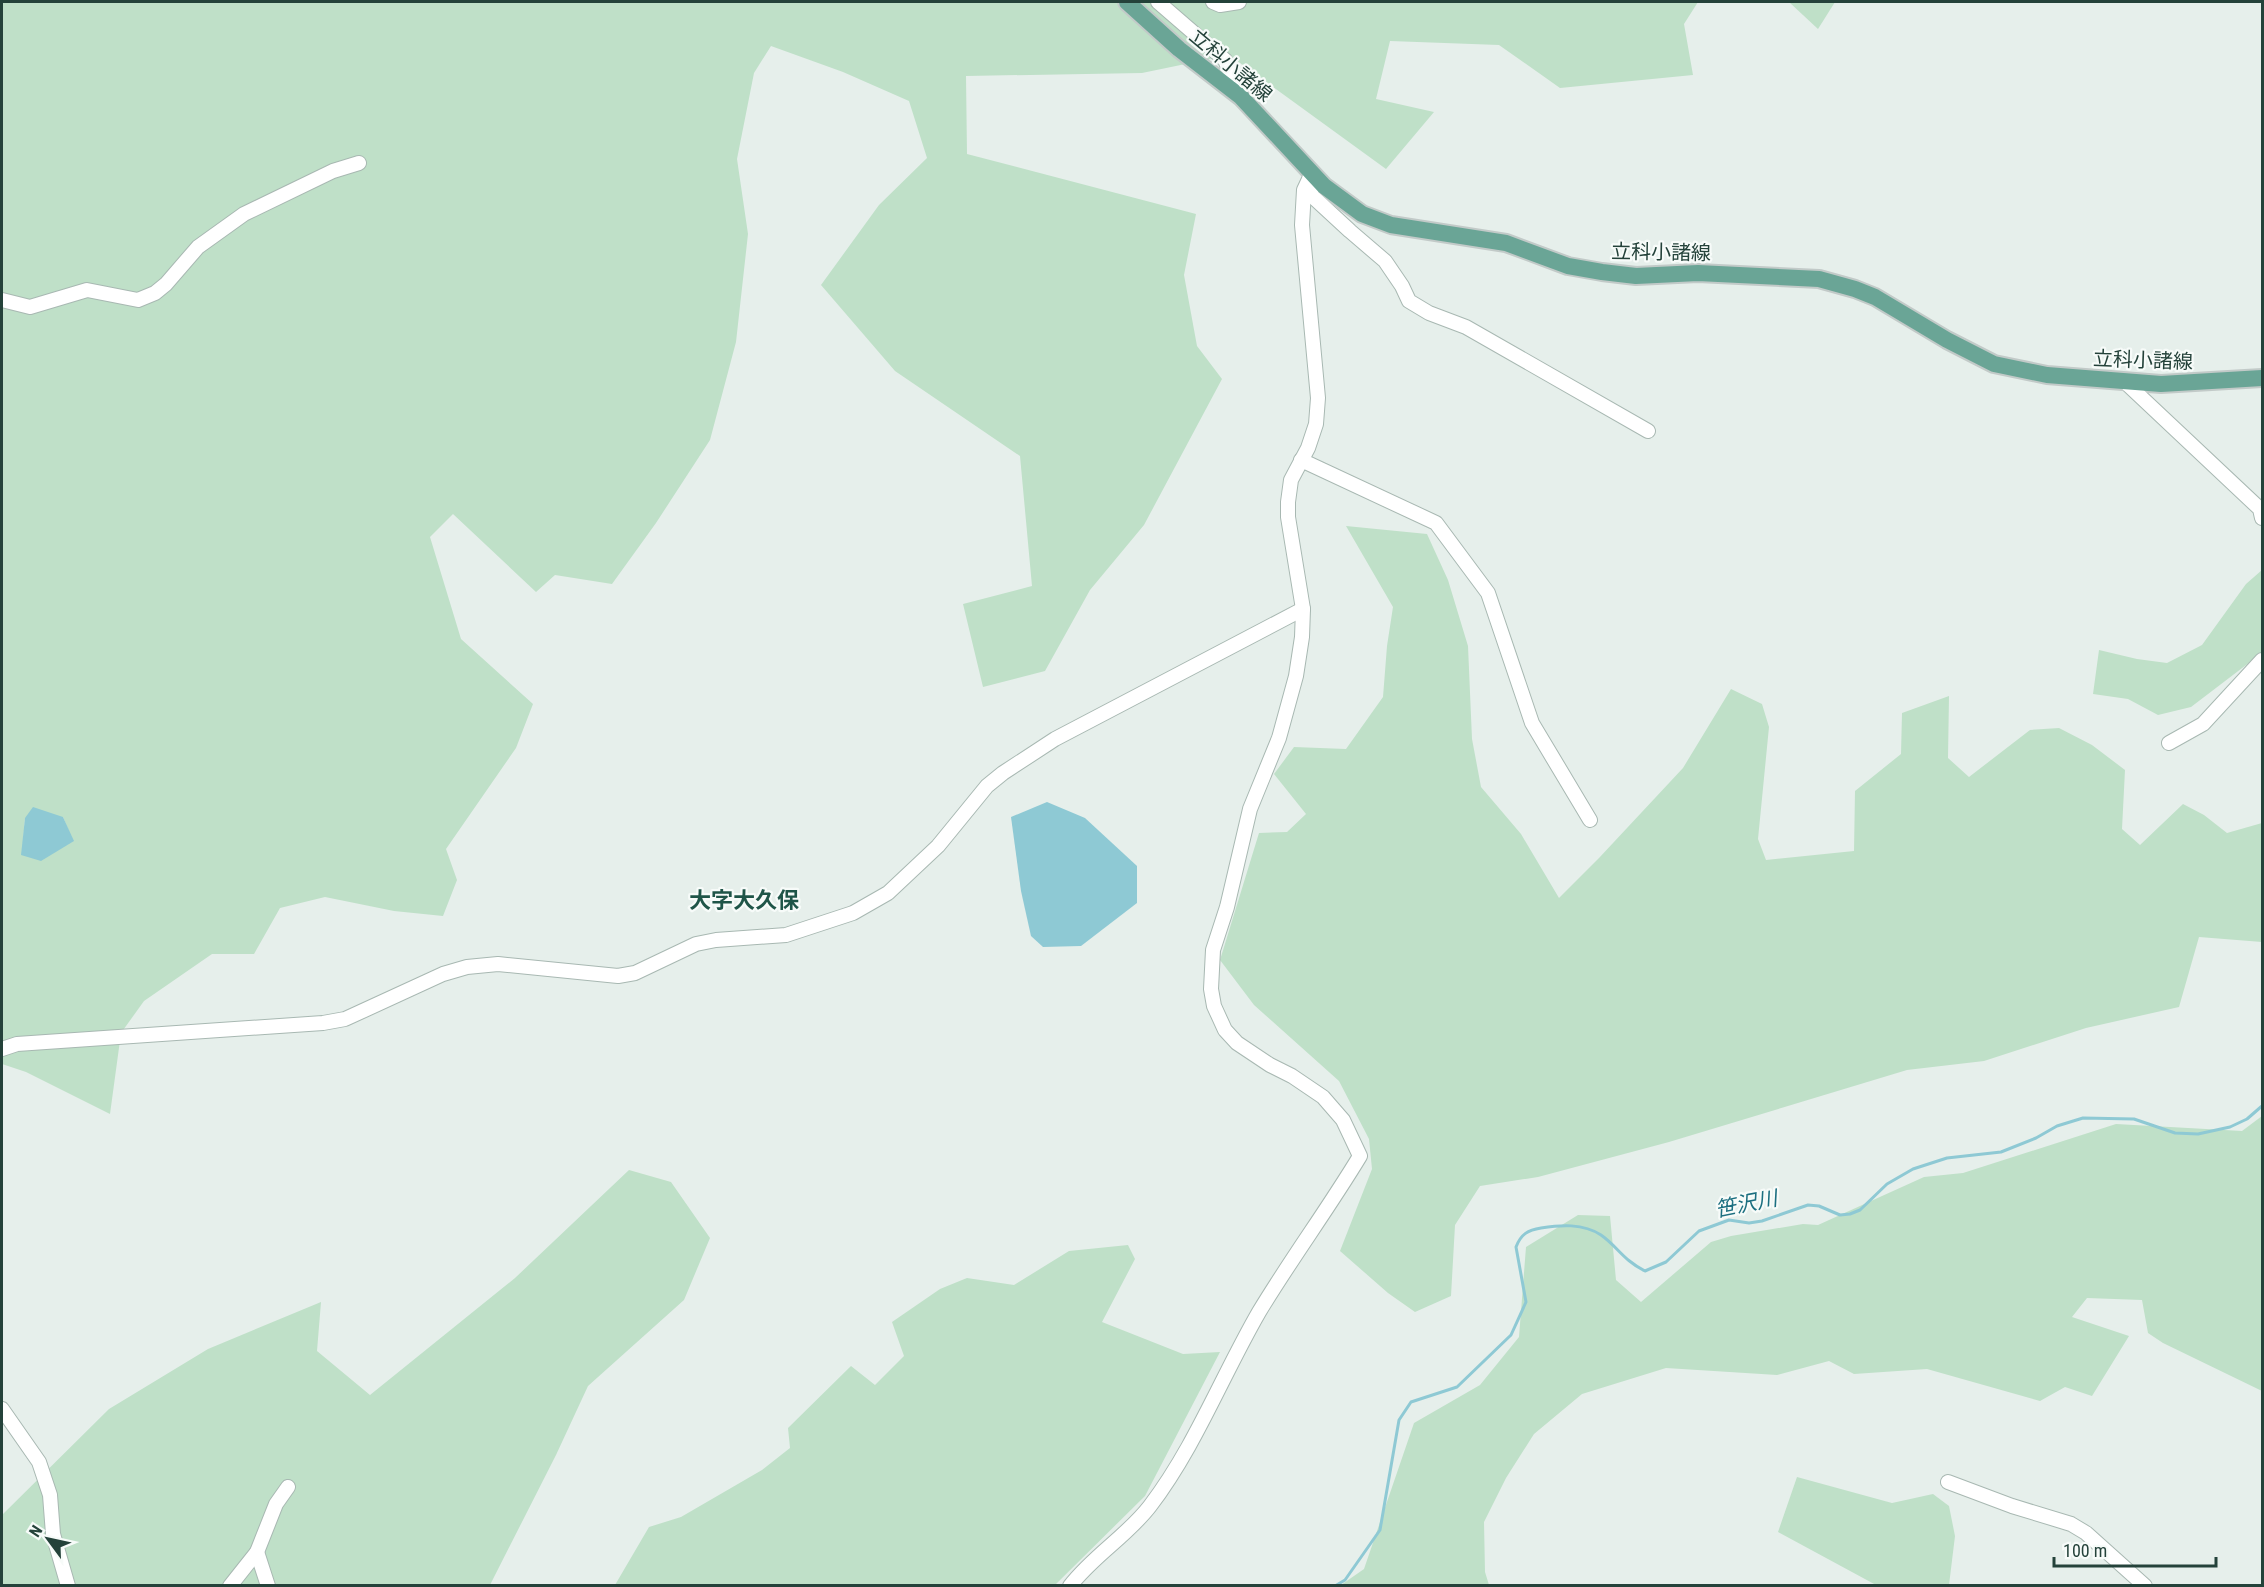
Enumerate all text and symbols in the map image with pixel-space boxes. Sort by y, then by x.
street label: 立科小諸線 [1185,24,1277,106]
street label: 立科小諸線 [1611,239,1711,265]
street label: 立科小諸線 [2093,346,2193,374]
district label: 大字大久保 [689,888,799,913]
water label: 笹沢川 [1713,1186,1781,1222]
north arrow [18,1509,78,1569]
text: N [25,1522,46,1540]
scale bar [2054,1530,2216,1568]
text: 100 m [2063,1540,2107,1561]

